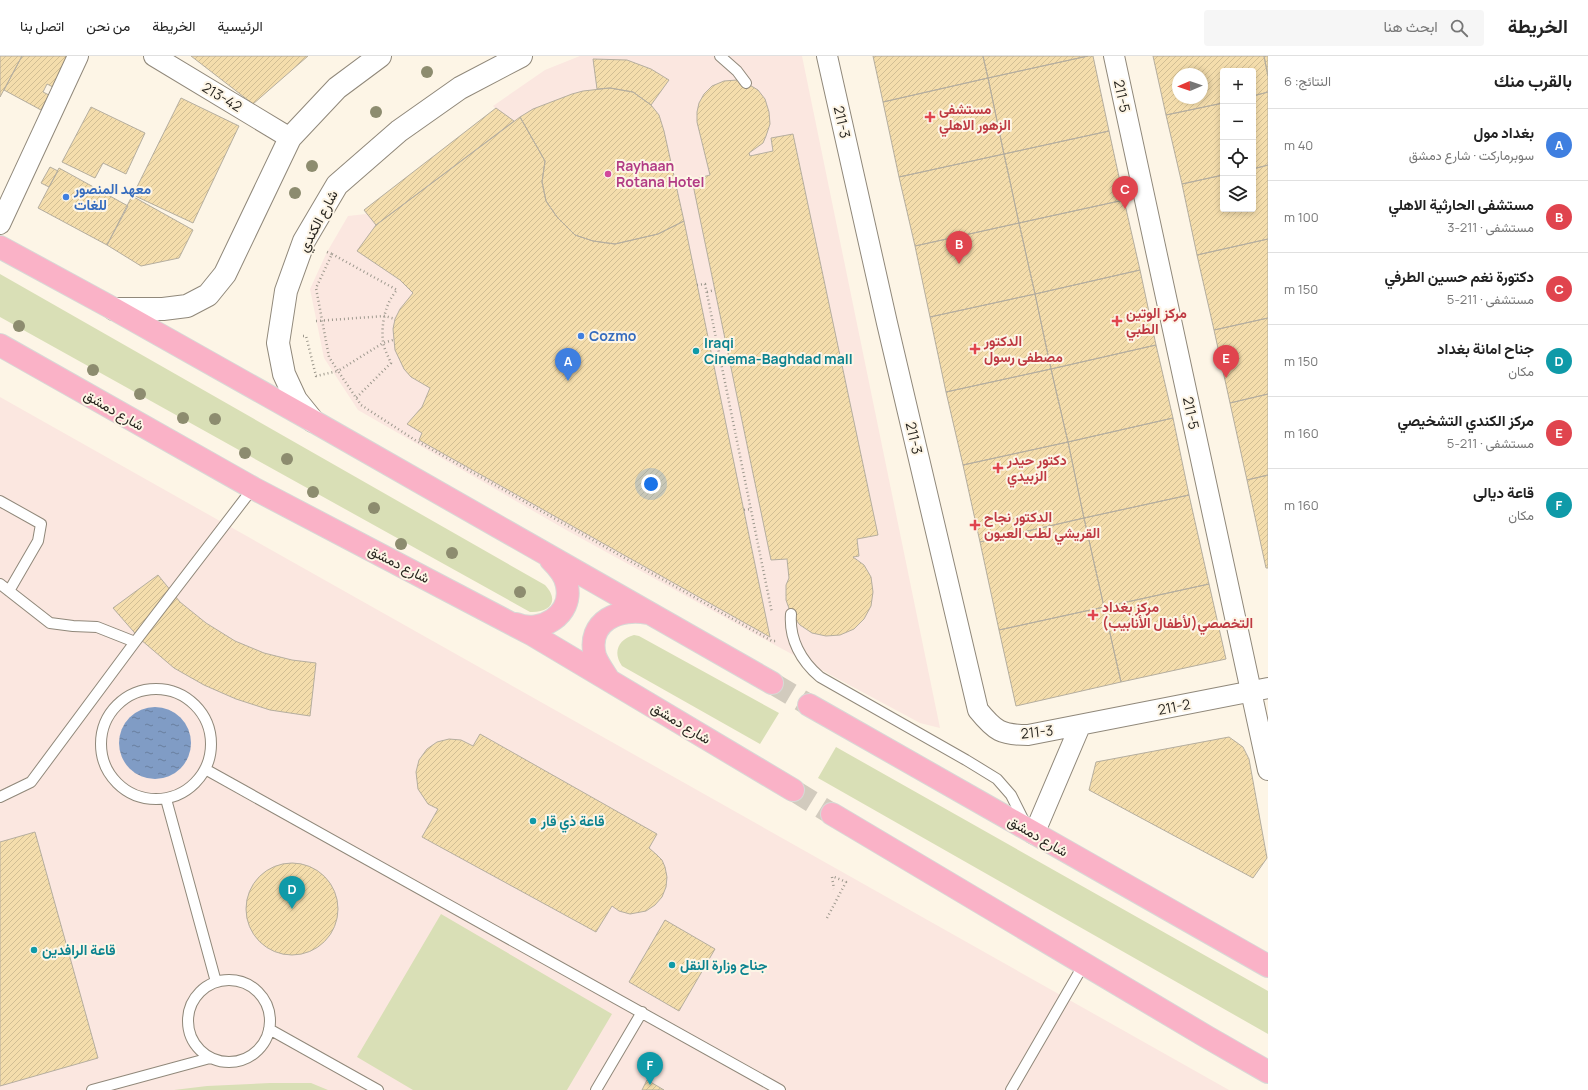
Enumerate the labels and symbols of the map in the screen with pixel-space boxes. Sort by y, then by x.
north arrow [1172,68,1208,104]
street label: 213-42 [199,77,246,116]
street label: 211-5 [1110,78,1135,114]
place label: مستشفى الزهور الاهلي [939,99,1011,137]
street label: 211-3 [830,104,855,140]
marker: مستشفى الزهور الاهلي [924,111,936,123]
place label: Rayhaan Rotana Hotel [616,156,704,191]
marker: Rayhaan Rotana Hotel [603,169,613,179]
pin: C [1112,176,1138,209]
place label: معهد المنصور للغات [73,179,151,214]
street label: شارع الكندي [293,187,344,256]
marker: معهد المنصور للغات [61,192,71,202]
pin: B [946,231,972,264]
place label: مركز الوتين الطبي [1126,303,1187,341]
marker: مركز الوتين الطبي [1111,315,1123,327]
place label: Cozmo [589,326,637,345]
marker: Cozmo [576,331,586,341]
place label: الدكتور مصطفى رسول [983,331,1063,366]
place label: Iraqi Cinema-Baghdad mall [704,333,853,368]
marker: الدكتور مصطفى رسول [969,343,981,355]
pin: E [1213,345,1239,378]
marker: Iraqi Cinema-Baghdad mall [691,346,701,356]
pin: A [555,348,581,381]
street label: شارع دمشق [80,385,148,436]
street label: 211-5 [1179,395,1204,431]
street label: 211-3 [902,420,927,456]
place label: دكتور حيدر الزبيدي [1006,450,1067,488]
marker: دكتور حيدر الزبيدي [992,462,1004,474]
your location [641,474,661,494]
place label: الدكتور نجاح القريشي لطب العيون [984,507,1100,545]
marker: الدكتور نجاح القريشي لطب العيون [969,519,981,531]
street label: شارع دمشق [364,540,433,589]
place label: مركز بغداد التخصصي(لأطفال الأنابيب) [1102,597,1253,635]
marker: مركز بغداد التخصصي(لأطفال الأنابيب) [1087,609,1099,621]
street label: 211-2 [1156,694,1192,719]
street label: شارع دمشق [647,697,715,750]
street label: 211-3 [1020,720,1054,743]
place label: قاعة ذي قار [540,811,604,833]
street label: شارع دمشق [1004,811,1072,862]
marker: قاعة ذي قار [528,816,538,826]
pin: D [279,876,305,909]
place label: قاعة الرافدين [42,940,115,959]
marker: قاعة الرافدين [29,945,39,955]
place label: جناح وزارة النقل [680,955,768,975]
marker: جناح وزارة النقل [667,960,677,970]
pin: F [637,1052,663,1085]

